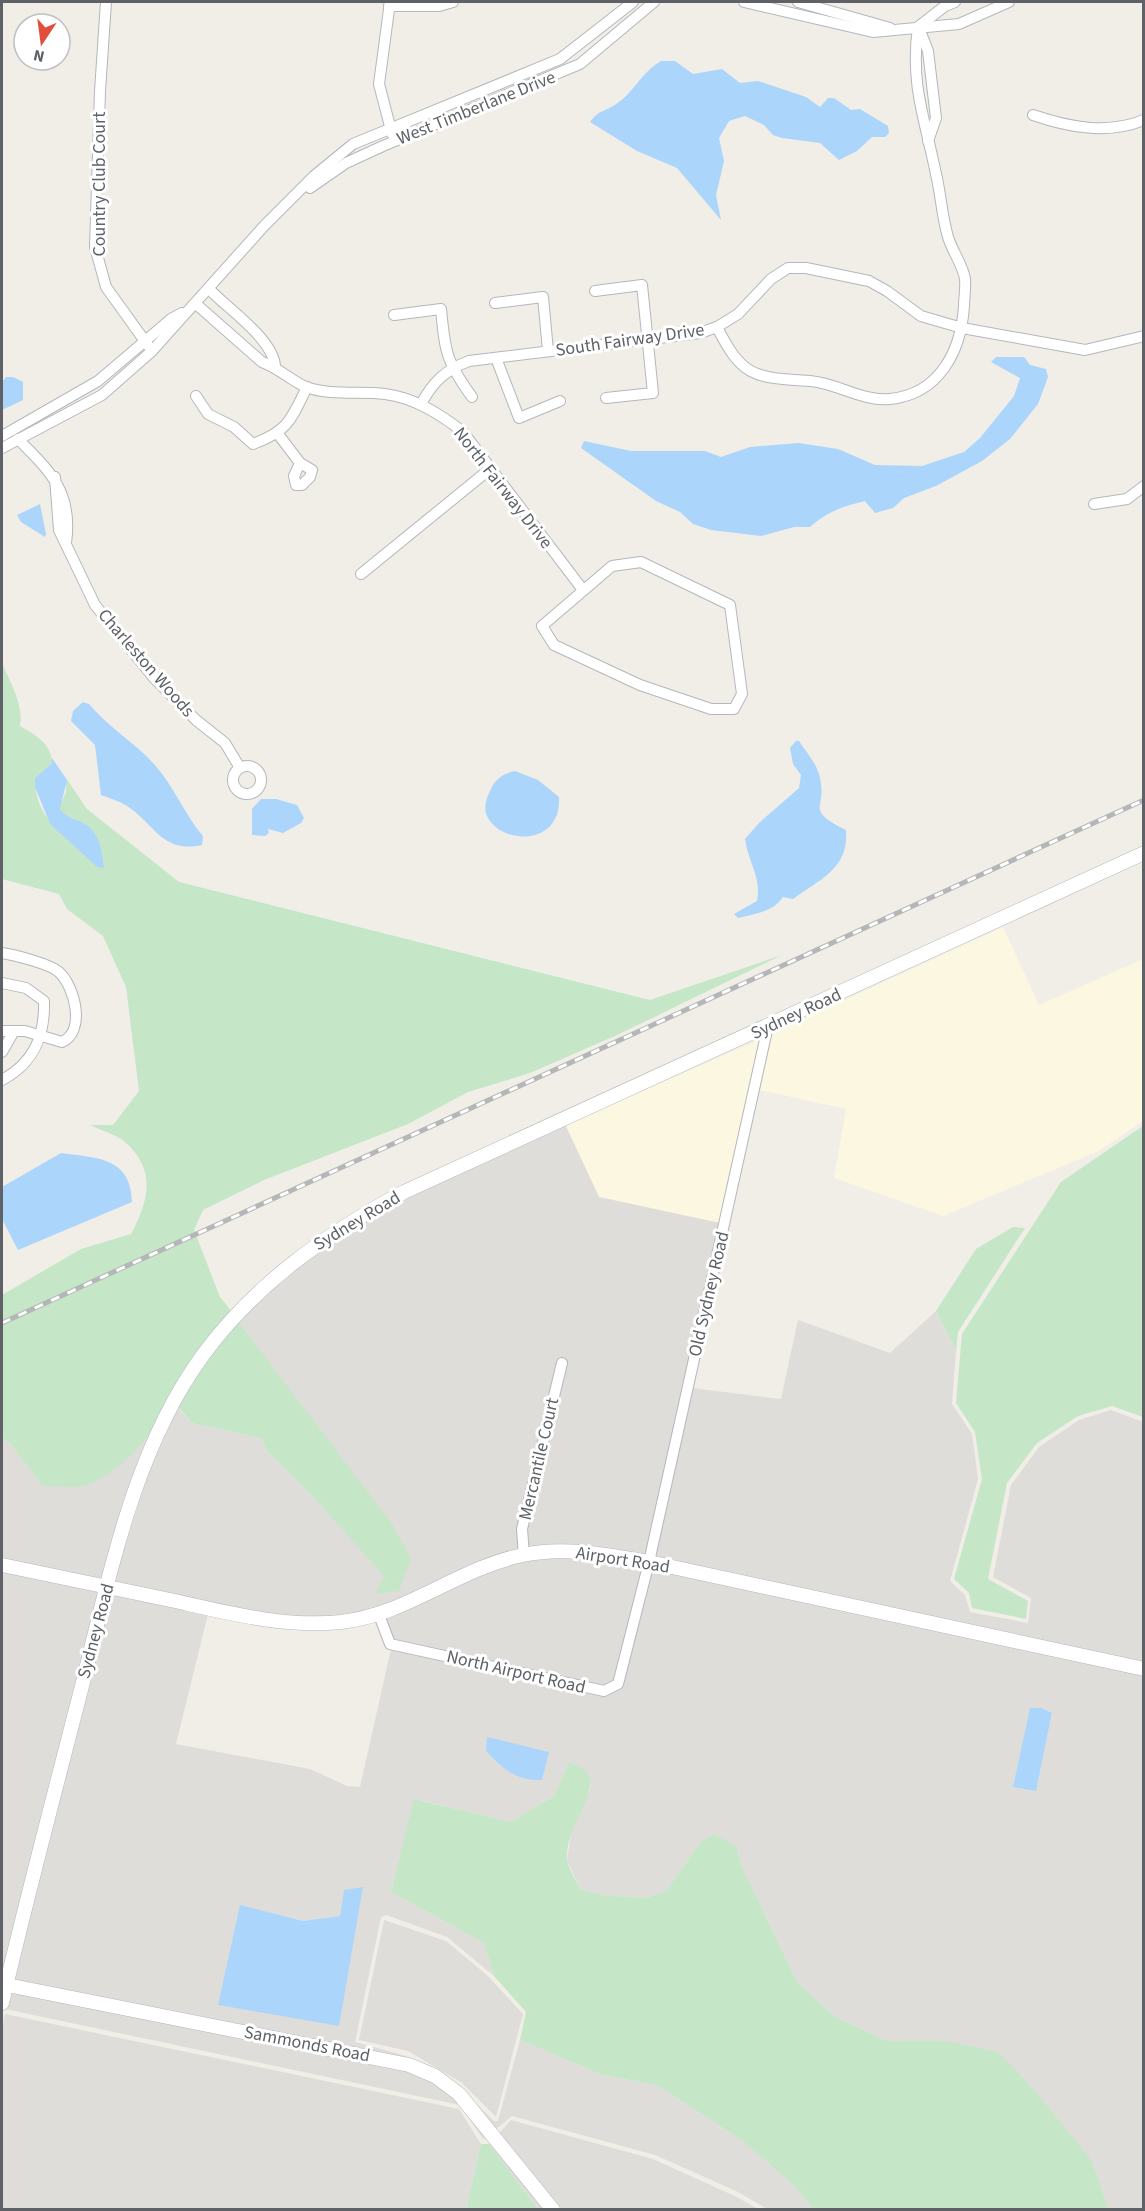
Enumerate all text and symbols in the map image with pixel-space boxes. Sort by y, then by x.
north arrow [12,12,72,72]
text: N [31,44,47,68]
street label: West Timberlane Drive [393,65,559,151]
street label: Country Club Court [87,112,112,256]
street label: South Fairway Drive [554,317,706,363]
street label: North Fairway Drive [447,422,559,554]
street label: Charleston Woods [92,603,200,723]
street label: Sydney Road [747,982,845,1046]
street label: Sydney Road [309,1185,405,1257]
street label: Old Sydney Road [682,1229,736,1359]
street label: Mercantile Court [513,1395,565,1523]
street label: Airport Road [574,1540,672,1580]
street label: Sydney Road [71,1581,121,1681]
street label: North Airport Road [444,1644,588,1700]
street label: Sammonds Road [242,2020,372,2068]

